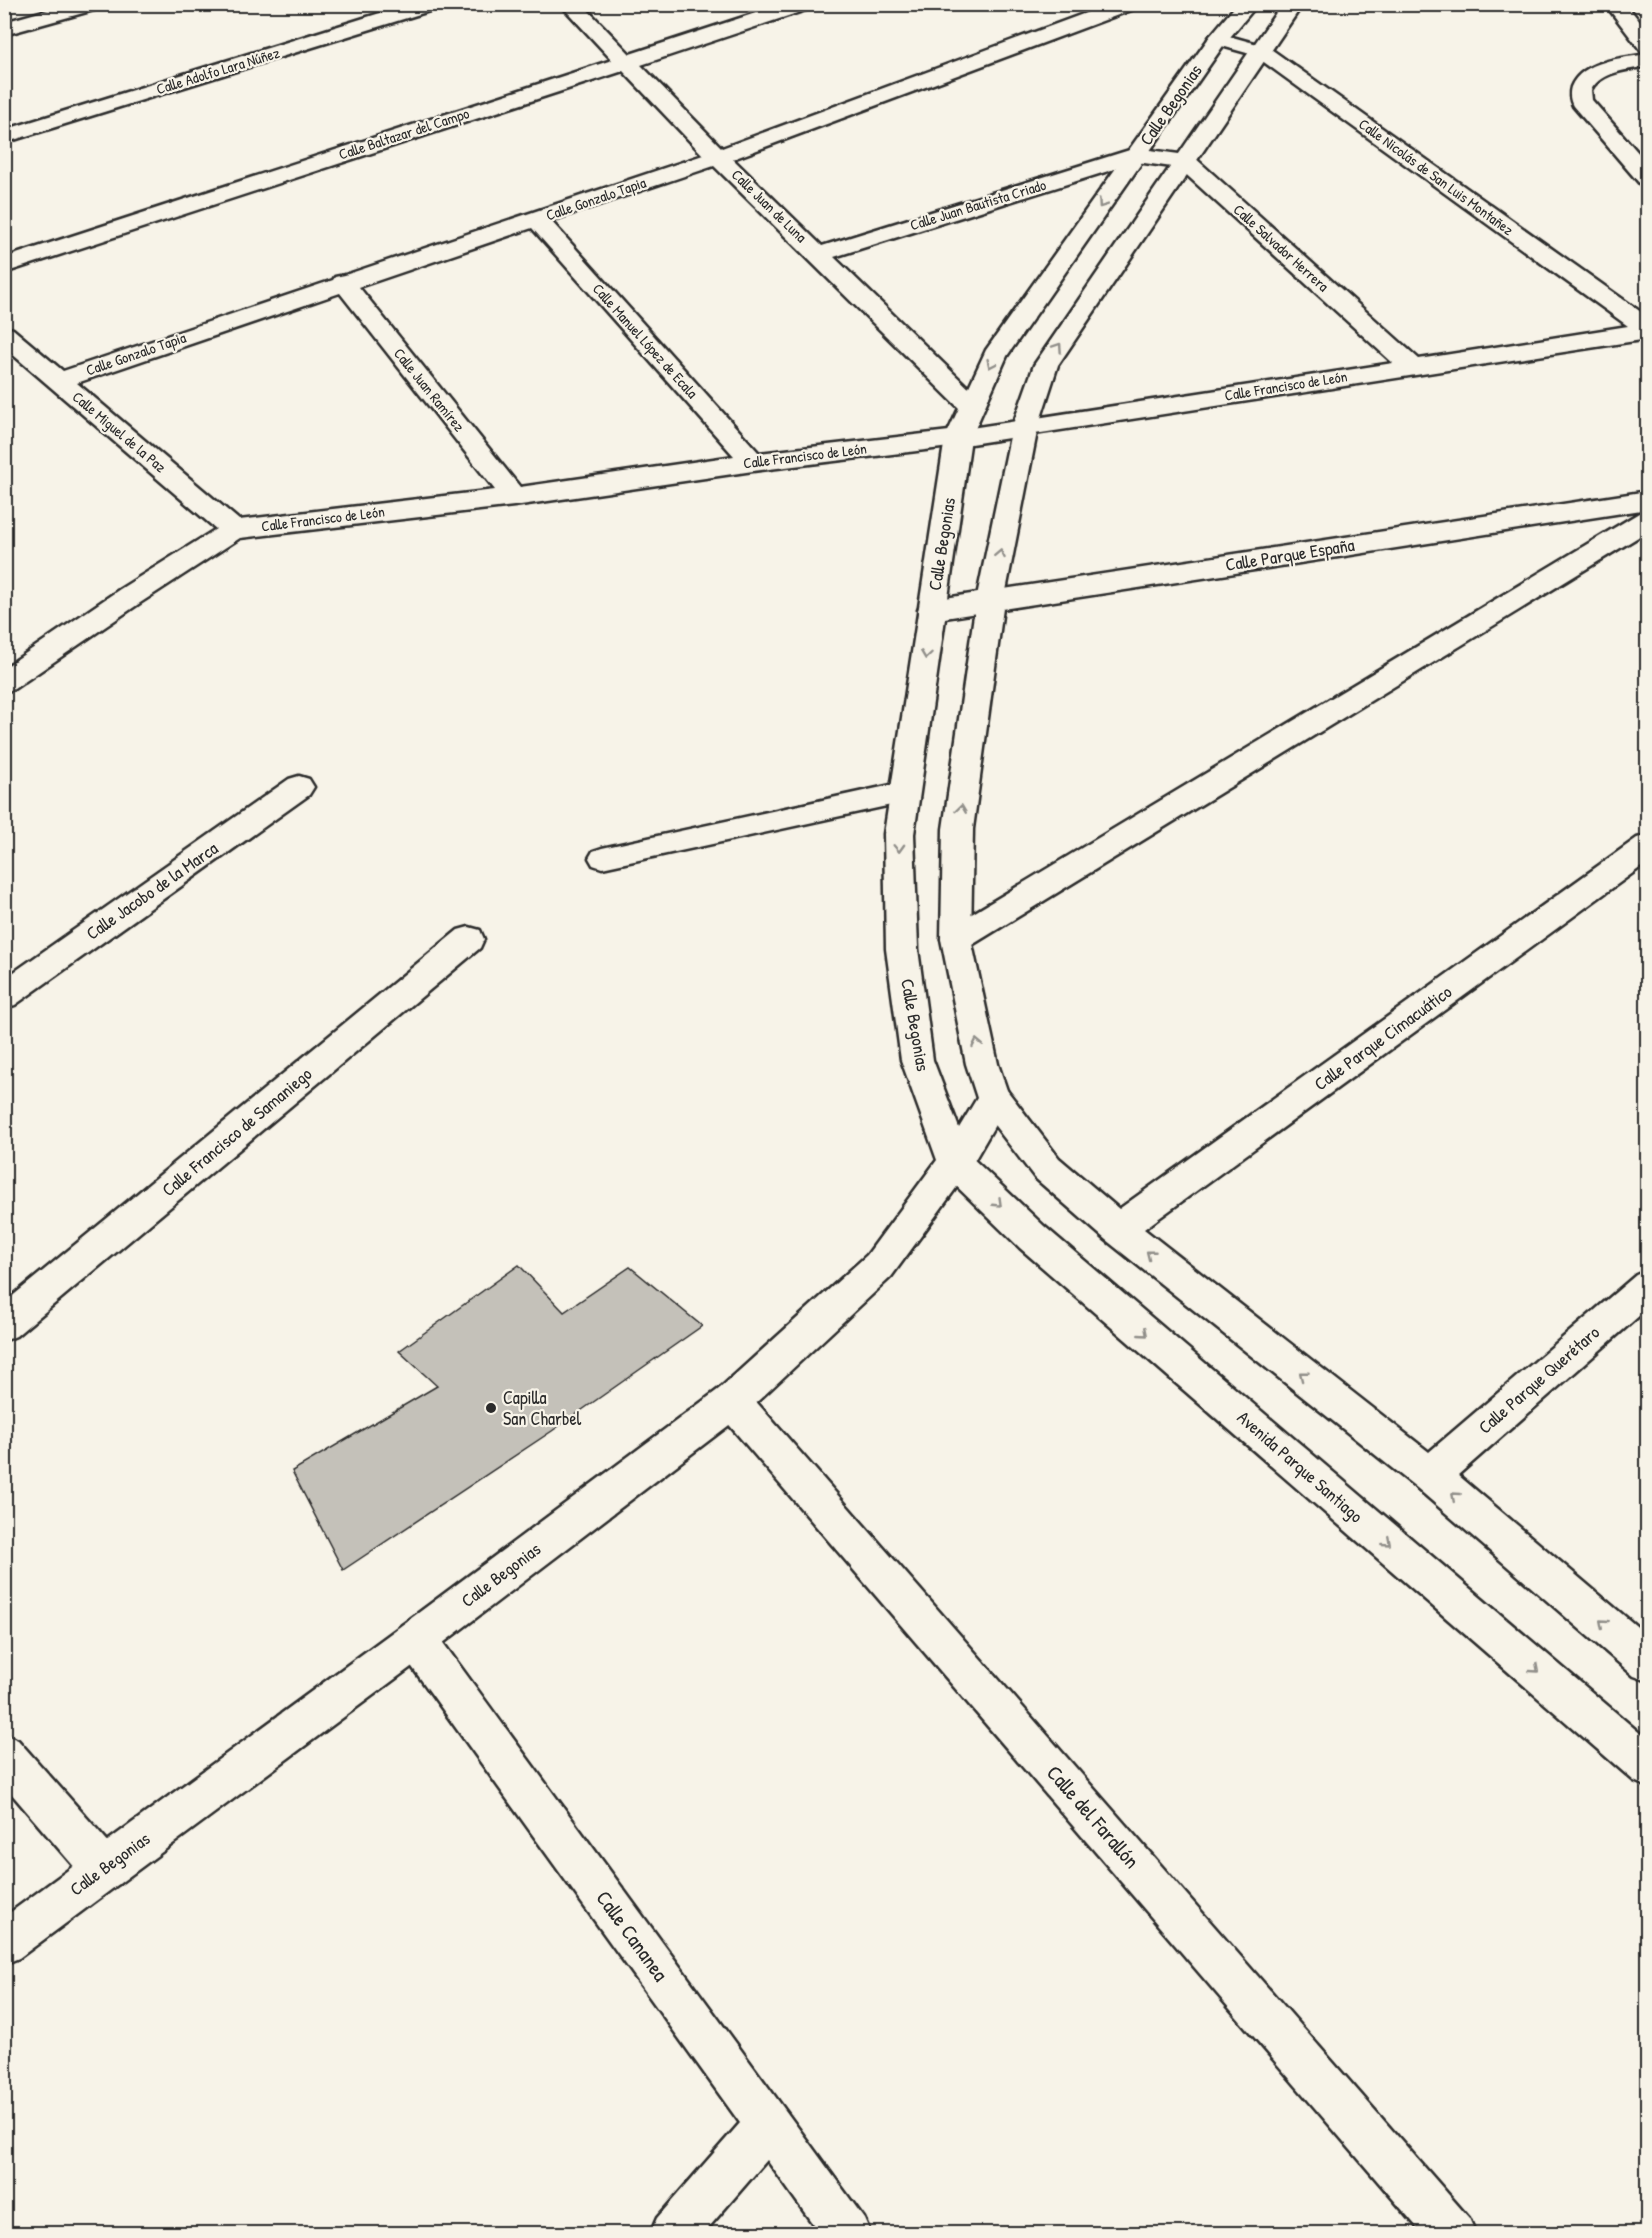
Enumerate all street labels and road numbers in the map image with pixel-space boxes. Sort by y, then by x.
street label: Calle Adolfo Lara Núñez [154,42,283,99]
street label: Calle Begonias [1133,59,1208,150]
street label: Calle Baltazar del Campo [336,103,472,165]
street label: Calle Nicolás de San Luis Montañez [1355,113,1518,240]
street label: Calle Juan de Luna [727,164,812,247]
street label: Calle Gonzalo Tapia [543,172,649,225]
street label: Calle Juan Bautista Criado [907,174,1048,235]
street label: Calle Salvador Herrera [1229,199,1334,296]
street label: Calle Manuel López de Ecala [588,279,703,403]
street label: Calle Gonzalo Tapia [83,327,189,380]
street label: Calle Juan Ramírez [389,343,470,436]
street label: Calle Francisco de León [1223,365,1349,406]
street label: Calle Miguel de la Paz [68,386,171,477]
street label: Calle Francisco de León [742,438,868,473]
street label: Calle Begonias [922,496,961,592]
street label: Calle Francisco de León [260,501,386,536]
street label: Calle Parque España [1224,532,1356,577]
street label: Calle Jacobo de la Marca [81,836,223,946]
street label: Calle Begonias [895,977,936,1073]
street label: Calle Parque Cimacuático [1309,979,1457,1096]
street label: Calle Francisco de Samaniego [156,1061,317,1202]
street label: Calle Parque Querétaro [1473,1320,1605,1439]
street label: Avenida Parque Santiago [1232,1405,1369,1528]
street label: Calle Begonias [456,1536,546,1613]
street label: Calle del Farallón [1040,1759,1146,1875]
street label: Calle Begonias [64,1826,155,1901]
street label: Calle Cananea [590,1884,675,1987]

